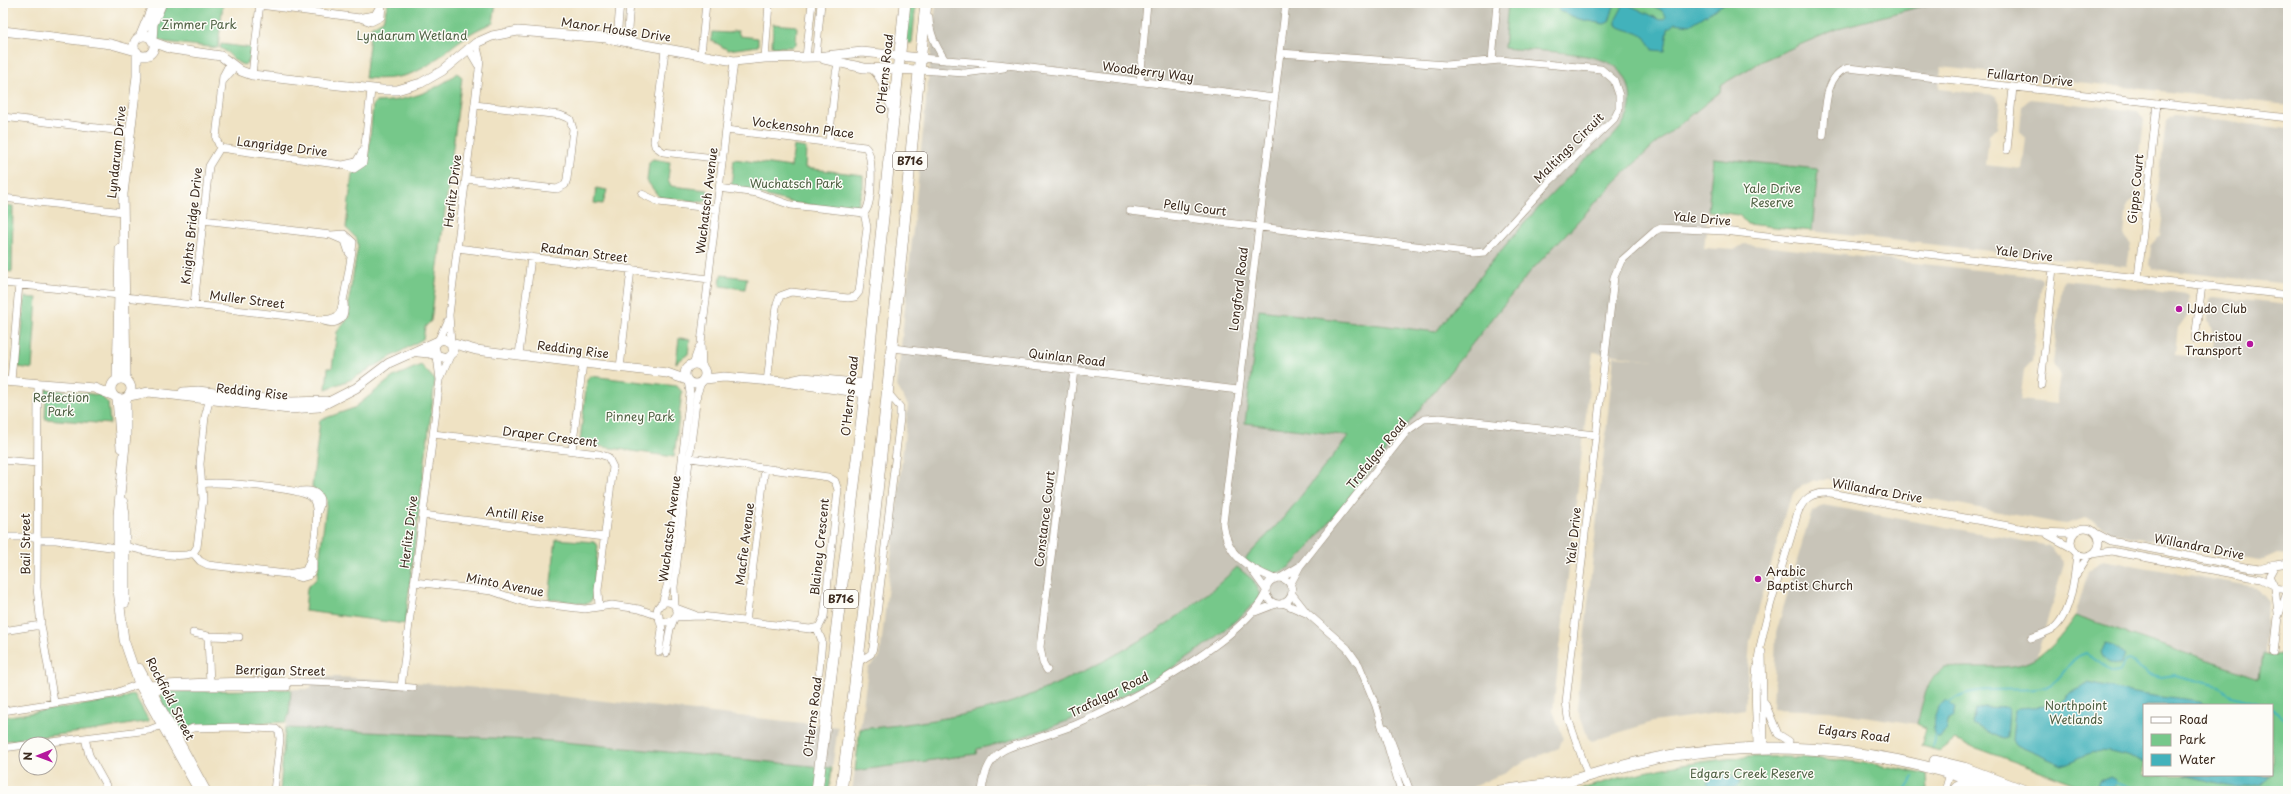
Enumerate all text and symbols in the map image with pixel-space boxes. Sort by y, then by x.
street label: Manor House Drive [560,12,672,46]
park label: Zimmer Park [161,15,237,33]
park label: Lyndarum Wetland [356,26,468,44]
street label: O'Herns Road [871,33,897,115]
street label: Woodberry Way [1101,56,1195,86]
street label: Fullarton Drive [1986,64,2074,90]
street label: Lyndarum Drive [102,105,130,199]
street label: Maltings Circuit [1529,108,1608,187]
street label: Vockensohn Place [751,112,856,142]
street label: Langridge Drive [236,132,328,160]
street label: Wuchatsch Avenue [691,146,722,255]
road number: B716 [893,152,927,170]
street label: Herlitz Drive [439,153,465,228]
street label: Gipps Court [2122,153,2148,225]
street label: Knights Bridge Drive [176,166,206,285]
park label: Wuchatsch Park [750,174,842,192]
park label: Yale Drive Reserve [1743,179,1801,211]
street label: Pelly Court [1163,194,1228,220]
street label: Yale Drive [1672,207,1732,229]
street label: Radman Street [540,238,629,266]
street label: Yale Drive [1994,241,2054,265]
street label: Longford Road [1224,246,1252,332]
street label: Muller Street [208,285,286,313]
place label: IJudo Club [2187,299,2247,317]
marker: IJudo Club [2174,304,2184,314]
place label: Christou Transport [2185,327,2242,359]
street label: Redding Rise [536,336,610,362]
marker: Christou Transport [2245,339,2255,349]
street label: Quinlan Road [1027,343,1107,371]
street label: O'Herns Road [836,355,862,437]
street label: Redding Rise [215,378,289,404]
park label: Reflection Park [33,388,89,420]
park label: Pinney Park [605,407,675,425]
street label: Trafalgar Road [1342,414,1411,493]
street label: Draper Crescent [502,421,599,451]
street label: Constance Court [1029,470,1059,568]
street label: Willandra Drive [1830,473,1924,507]
street label: Wuchatsch Avenue [654,474,685,583]
street label: Herlitz Drive [395,494,421,569]
street label: Blainey Crescent [805,497,833,596]
street label: Macfie Avenue [730,501,758,586]
street label: Antill Rise [485,502,545,526]
street label: Yale Drive [1561,506,1585,566]
street label: Bail Street [16,513,34,575]
street label: Willandra Drive [2152,528,2246,564]
place label: Arabic Baptist Church [1766,562,1853,594]
street label: Minto Avenue [465,568,546,600]
marker: Arabic Baptist Church [1753,574,1763,584]
road number: B716 [824,590,858,608]
street label: Rockfield Street [142,654,200,743]
street label: Berrigan Street [235,660,325,680]
street label: Trafalgar Road [1066,667,1152,721]
street label: O'Herns Road [798,676,826,758]
park label: Northpoint Wetlands [2045,696,2107,728]
legend [2143,704,2273,776]
text: Road [2179,710,2208,728]
street label: Edgars Road [1817,720,1891,746]
text: Park [2179,730,2206,748]
north arrow [18,736,58,776]
text: Water [2179,750,2216,768]
text: N [19,751,36,761]
park label: Edgars Creek Reserve [1690,764,1814,782]

